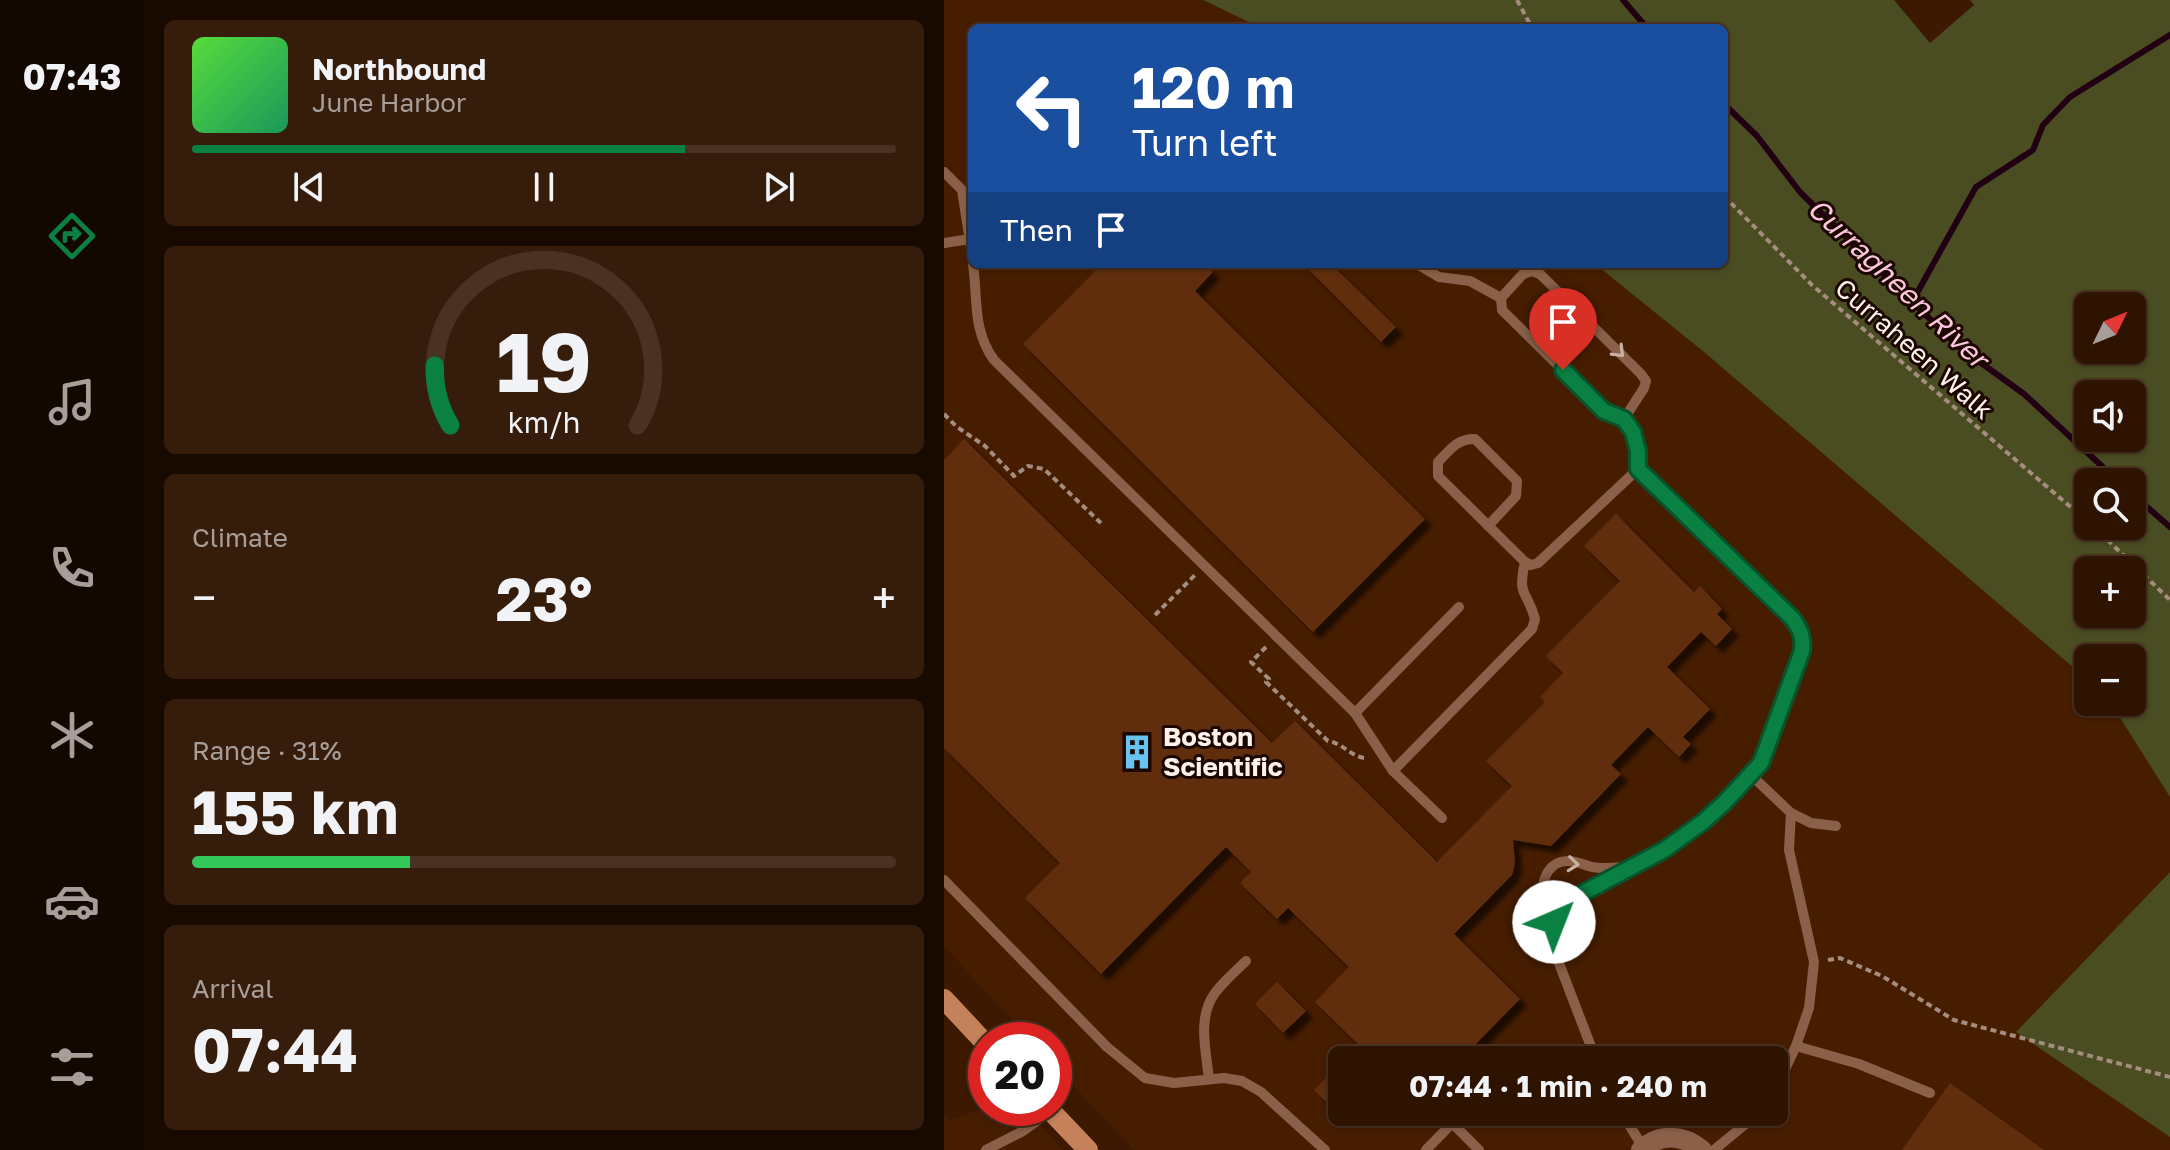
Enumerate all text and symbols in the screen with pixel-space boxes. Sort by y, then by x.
text: Northbound [312,51,486,87]
text: 120 m [1132,53,1294,120]
text: 07:43 [22,55,122,98]
icon: left [1000,56,1104,160]
text: June Harbor [312,87,466,118]
text: Turn left [1132,121,1278,164]
icon: previous [287,165,331,209]
icon: pause [522,165,566,209]
icon: next [757,165,801,209]
water label: Curragheen River [1802,191,1998,377]
icon: directions [44,208,100,264]
icon: arrive [1089,208,1133,252]
text: Then [1000,212,1073,248]
street label: Curraheen Walk [1829,272,2000,426]
pin [1529,288,1597,370]
north arrow [2074,292,2146,364]
map controls [2074,292,2146,716]
icon: arrive [1541,300,1585,344]
text: 19 [496,309,592,409]
one-way arrow [1610,342,1624,357]
icon: music [44,374,100,430]
button: sound [2074,380,2146,452]
text: km/h [508,405,580,439]
button: search [2074,468,2146,540]
text: Climate [192,522,288,553]
icon: phone [44,540,100,596]
button: + [2074,556,2146,628]
text: 23° [496,562,592,634]
text: − [192,571,216,624]
text: + [872,571,896,624]
button: − [2074,644,2146,716]
icon: climate [44,707,100,763]
place label: Boston Scientific [1163,721,1283,782]
building icon: Boston Scientific [1118,733,1156,771]
text: Range · 31% [192,735,342,766]
text: 155 km [192,775,398,847]
one-way arrow [1566,855,1579,872]
icon: car [44,873,100,929]
position arrow [1512,880,1596,964]
text: Arrival [192,973,273,1004]
text: 07:44 [192,1013,358,1085]
speed limit sign: 20 [968,1022,1072,1126]
icon: filters [44,1039,100,1095]
text: 07:44 · 1 min · 240 m [1409,1068,1707,1104]

